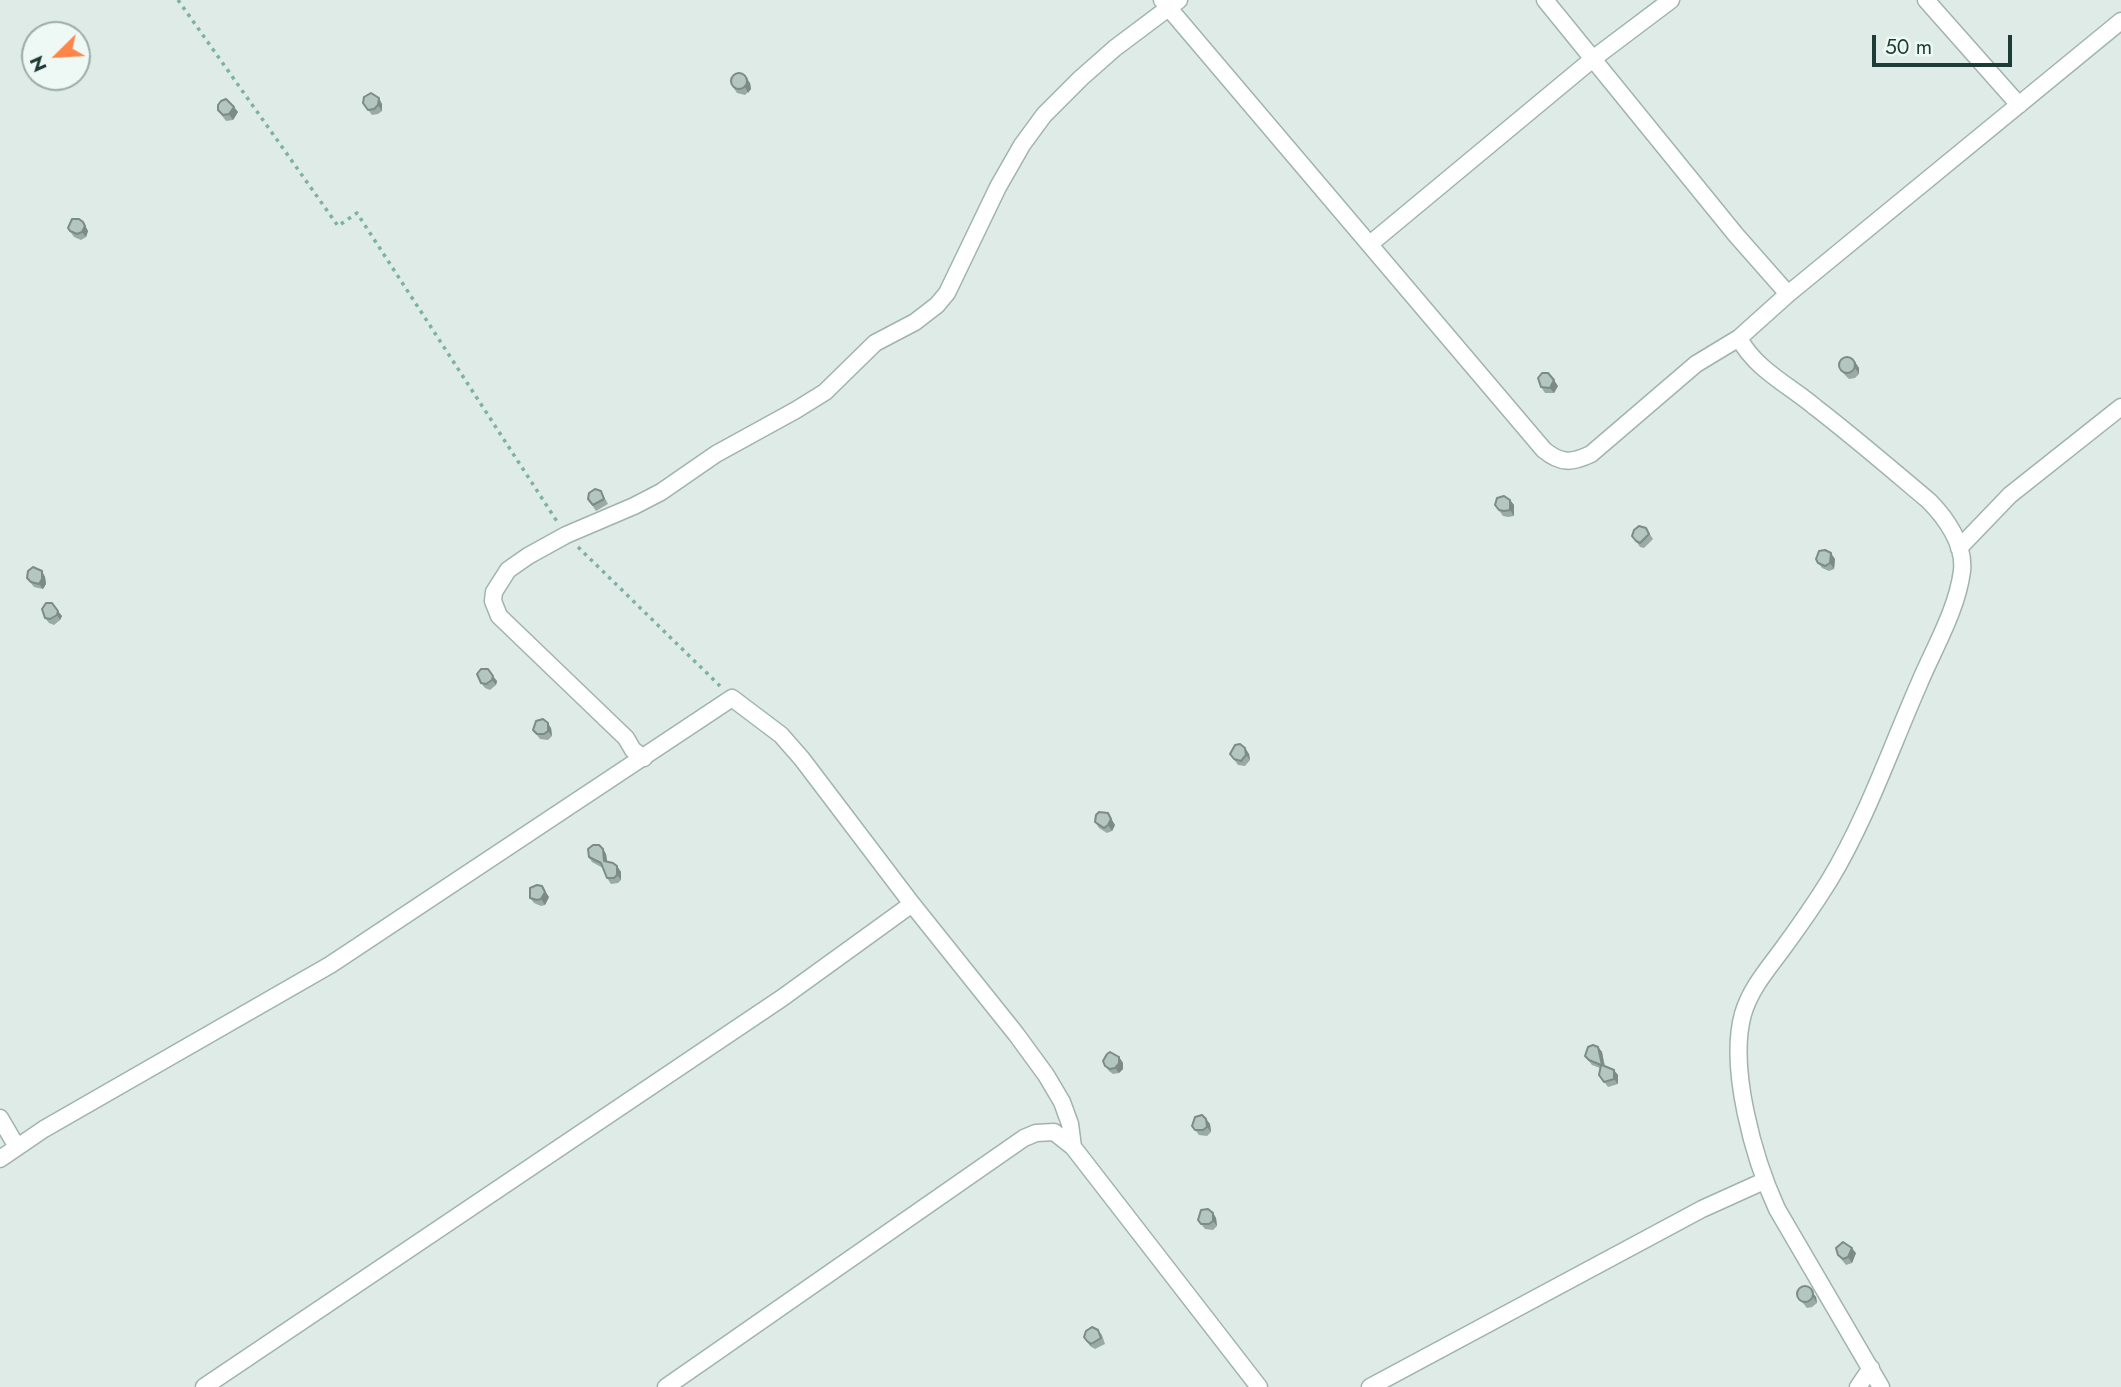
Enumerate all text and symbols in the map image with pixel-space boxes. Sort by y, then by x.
north arrow [21,21,91,91]
scale bar [1876,21,2016,65]
text: 50 m [1885,32,1932,62]
text: N [23,52,54,76]

